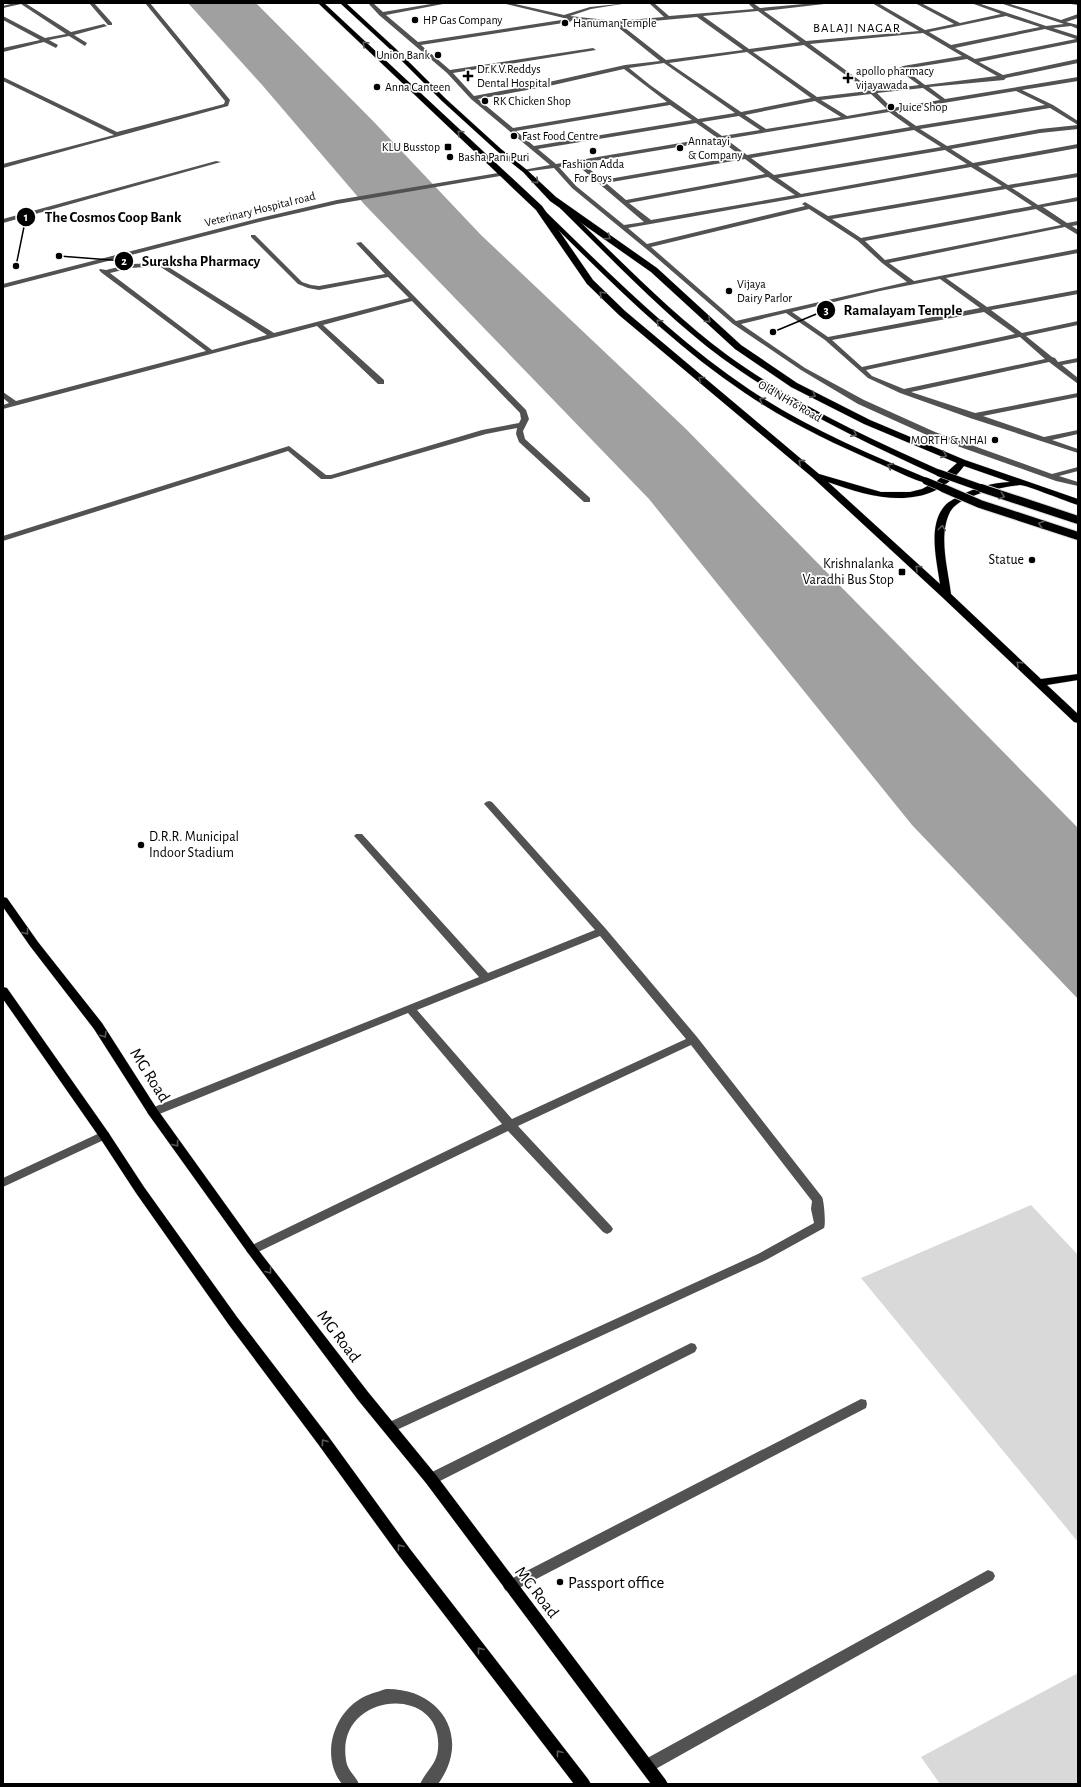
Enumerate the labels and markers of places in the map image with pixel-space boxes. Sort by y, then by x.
place label: HP Gas Company [423,14,502,27]
marker: HP Gas Company [410,15,420,25]
place label: Hanuman Temple [573,17,657,29]
marker: Hanuman Temple [560,18,570,28]
place label: Union Bank [376,49,431,61]
marker: Union Bank [433,50,443,60]
place label: Dr.K.V.Reddys Dental Hospital [477,63,550,89]
place label: apollo pharmacy vijayawada [856,65,934,92]
marker: Dr.K.V.Reddys Dental Hospital [462,70,474,82]
marker: apollo pharmacy vijayawada [843,73,853,83]
place label: Anna Canteen [385,81,450,93]
marker: Anna Canteen [372,82,382,92]
place label: RK Chicken Shop [493,95,571,107]
marker: RK Chicken Shop [480,96,490,106]
place label: Juice Shop [899,101,948,113]
marker: Juice Shop [886,102,896,112]
place label: Fast Food Centre [522,130,598,142]
marker: Fast Food Centre [509,131,519,141]
place label: Annatayi & Company [688,135,742,162]
place label: KLU Busstop [382,141,440,153]
marker: KLU Busstop [443,142,453,152]
marker: Annatayi & Company [675,143,685,153]
marker: Fashion Adda For Boys [588,146,598,156]
place label: Basha Pani Puri [458,151,529,163]
marker: Basha Pani Puri [445,152,455,162]
place label: Fashion Adda For Boys [562,158,625,185]
callout: The Cosmos Coop Bank [16,203,189,230]
callout: Suraksha Pharmacy [114,247,268,274]
place label: Vijaya Dairy Parlor [737,278,792,305]
marker: Vijaya Dairy Parlor [724,286,734,296]
callout: Ramalayam Temple [816,296,970,323]
place label: MORTH & NHAI [911,434,987,446]
marker: MORTH & NHAI [990,435,1000,445]
place label: Statue [988,553,1024,567]
marker: Statue [1027,555,1037,565]
place label: Krishnalanka Varadhi Bus Stop [802,557,895,587]
marker: Krishnalanka Varadhi Bus Stop [897,567,907,577]
place label: D.R.R. Municipal Indoor Stadium [149,830,239,860]
marker: D.R.R. Municipal Indoor Stadium [136,840,146,850]
place label: Passport office [568,1574,665,1591]
marker: Passport office [555,1577,565,1587]

